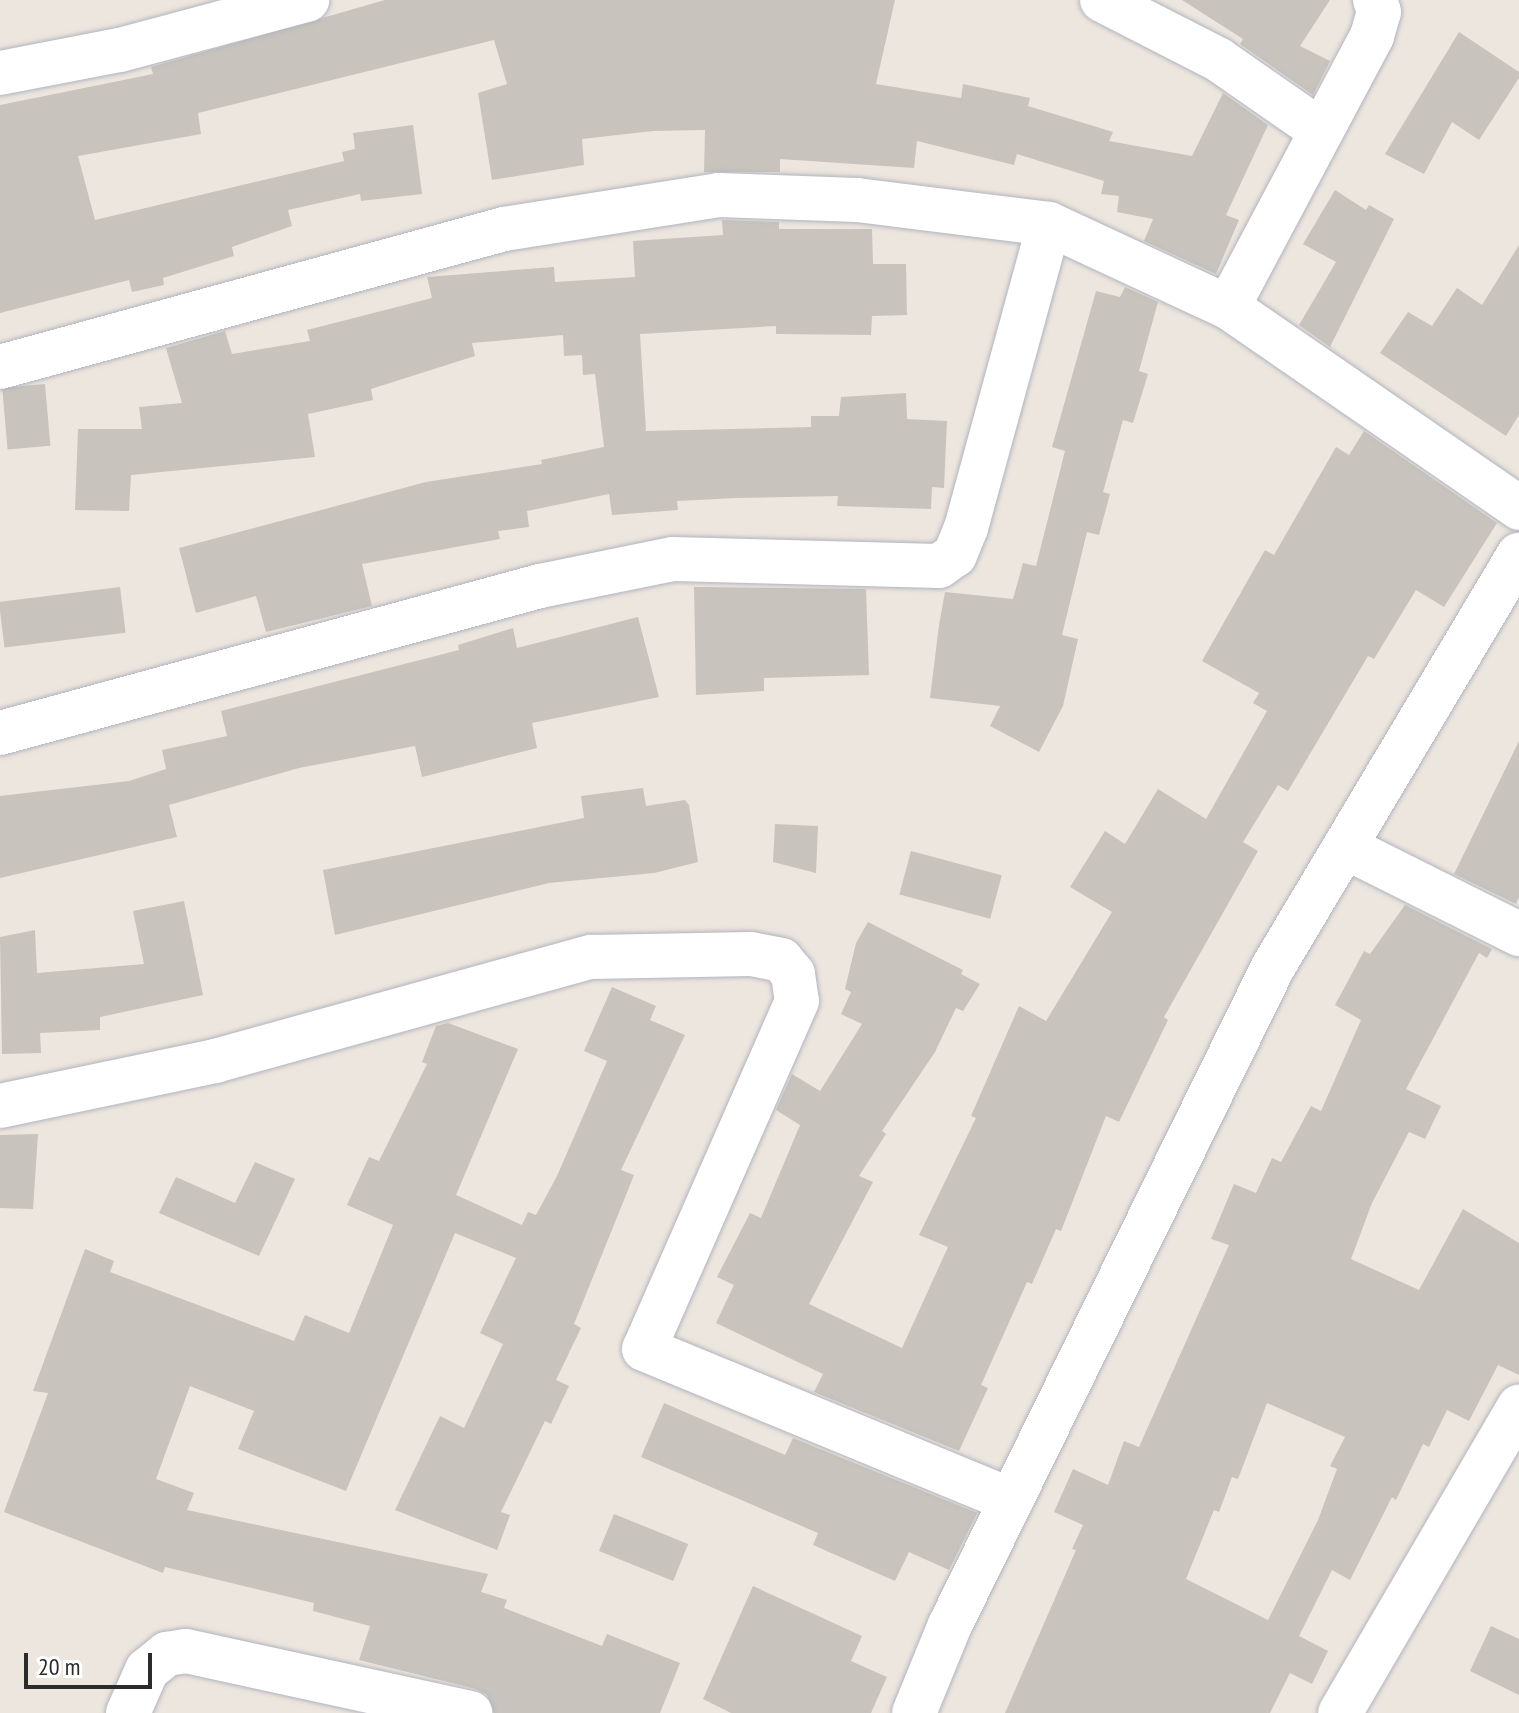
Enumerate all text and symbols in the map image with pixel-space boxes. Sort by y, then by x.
scale bar [28,1637,156,1687]
text: 20 m [38,1651,80,1682]

